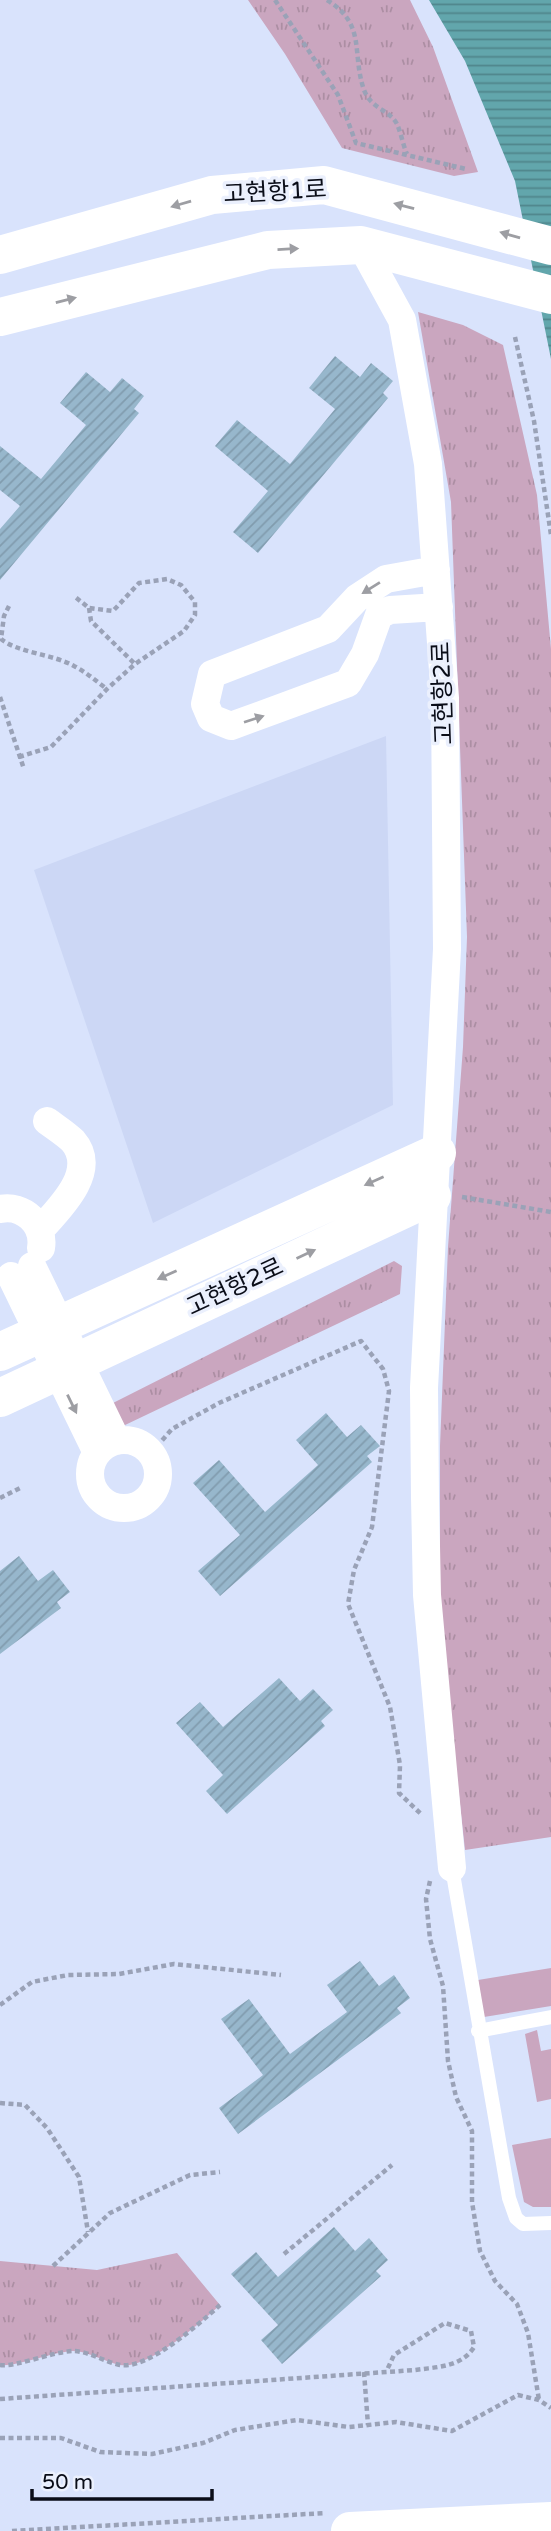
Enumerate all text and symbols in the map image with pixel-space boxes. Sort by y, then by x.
street label: 고현항1로 [223,175,327,209]
one-way arrow [169,199,191,210]
one-way arrow [393,200,415,211]
one-way arrow [500,229,521,239]
one-way arrow [277,244,299,255]
one-way arrow [55,294,77,305]
one-way arrow [361,582,381,595]
street label: 고현항2로 [427,641,459,745]
one-way arrow [244,713,265,724]
one-way arrow [364,1176,385,1187]
one-way arrow [296,1249,316,1260]
street label: 고현항2로 [182,1252,288,1322]
one-way arrow [157,1269,177,1281]
one-way arrow [66,1394,77,1414]
scale bar [32,2458,212,2502]
text: 50 m [42,2470,93,2495]

